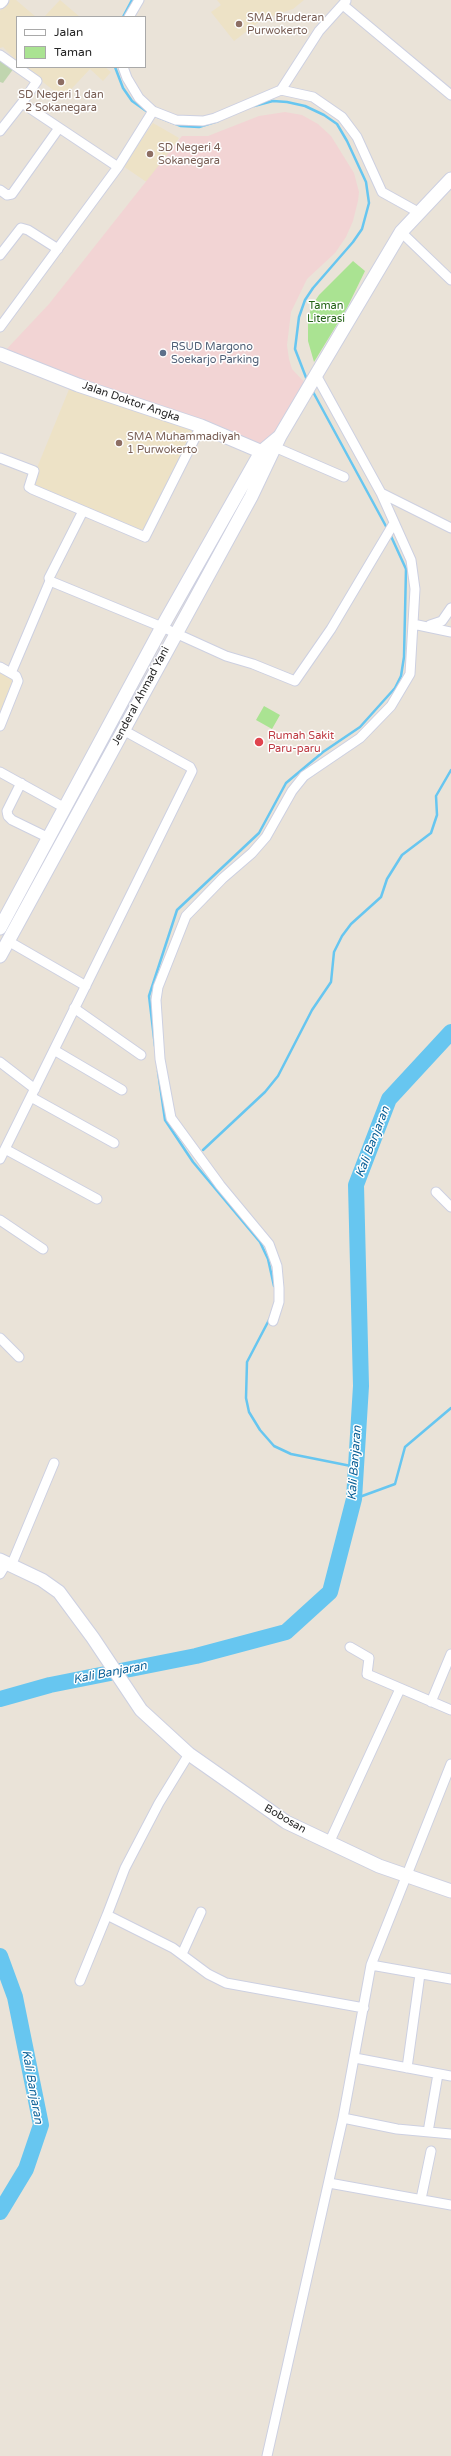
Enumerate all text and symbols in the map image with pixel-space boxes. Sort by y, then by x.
place label: SMA Bruderan Purwokerto [247,11,324,37]
legend [16,16,146,68]
marker: SMA Bruderan Purwokerto [234,19,244,29]
text: Jalan [54,25,83,39]
text: Taman [54,45,92,59]
marker: SD Negeri 1 dan 2 Sokanegara [56,77,66,87]
place label: SD Negeri 1 dan 2 Sokanegara [18,88,104,114]
place label: SD Negeri 4 Sokanegara [158,141,221,167]
marker: SD Negeri 4 Sokanegara [145,149,155,159]
park label: Taman Literasi [307,299,345,325]
place label: RSUD Margono Soekarjo Parking [171,340,259,366]
marker: RSUD Margono Soekarjo Parking [158,348,168,358]
street label: Jalan Doktor Angka [81,379,181,425]
place label: SMA Muhammadiyah 1 Purwokerto [127,430,240,456]
marker: SMA Muhammadiyah 1 Purwokerto [114,438,124,448]
street label: Jenderal Ahmad Yani [109,644,173,748]
place label: Rumah Sakit Paru-paru [268,729,334,755]
marker: Rumah Sakit Paru-paru [253,736,265,748]
water label: Kali Banjaran [353,1105,393,1179]
water label: Kali Banjaran [345,1425,365,1501]
water label: Kali Banjaran [72,1659,148,1687]
street label: Bobosan [262,1802,308,1836]
water label: Kali Banjaran [18,2049,46,2125]

